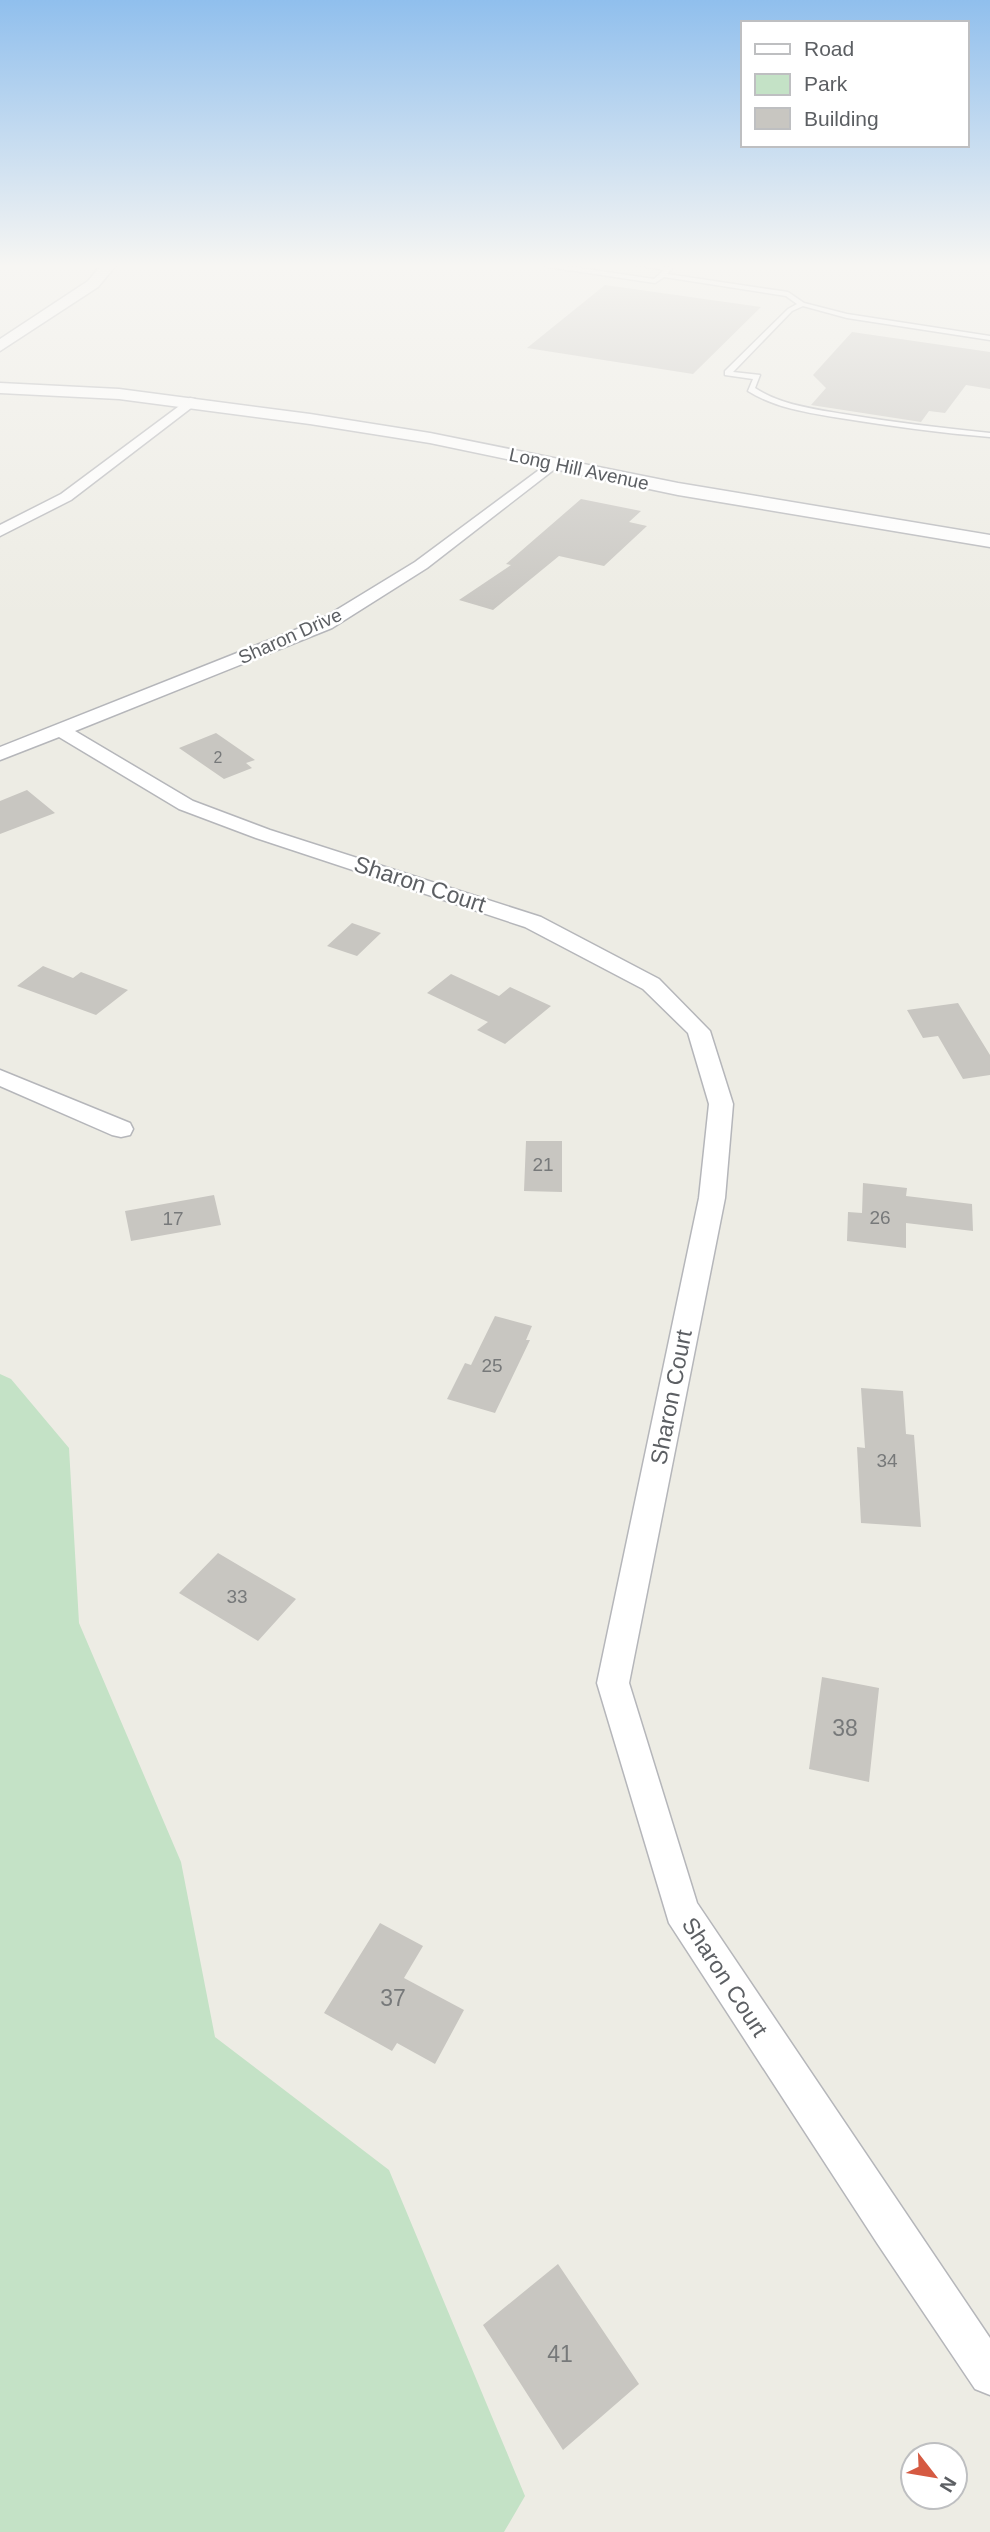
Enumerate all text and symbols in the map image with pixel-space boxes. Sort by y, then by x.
legend [741,21,969,147]
text: Road [804,37,854,60]
text: Park [804,72,848,95]
text: Building [804,107,879,130]
street label: Long Hill Avenue [507,444,651,494]
street label: Sharon Drive [235,604,345,668]
house number: 2 [214,749,223,766]
street label: Sharon Court [351,850,490,918]
house number: 21 [532,1154,554,1175]
house number: 26 [869,1207,891,1228]
house number: 17 [162,1208,184,1229]
street label: Sharon Court [645,1327,697,1467]
house number: 25 [481,1355,503,1376]
house number: 34 [876,1450,898,1471]
house number: 33 [226,1586,248,1607]
house number: 38 [832,1715,858,1741]
street label: Sharon Court [677,1913,773,2042]
house number: 37 [380,1985,406,2011]
house number: 41 [547,2341,573,2367]
north arrow [899,2441,969,2511]
text: N [936,2473,961,2496]

